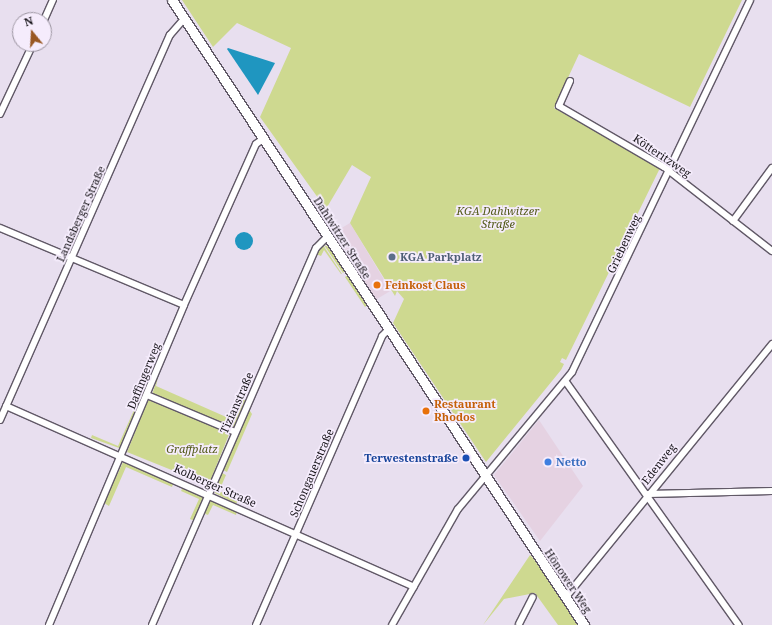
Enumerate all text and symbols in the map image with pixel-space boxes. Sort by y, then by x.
north arrow [12,12,52,52]
text: N [22,13,35,30]
street label: Kötteritzweg [631,132,693,180]
street label: Landsberger Straße [54,164,108,264]
street label: Dahlwitzer Straße [311,195,373,281]
park label: KGA Dahlwitzer Straße [457,205,539,231]
street label: Griebenweg [605,212,643,276]
place label: KGA Parkplatz [400,250,482,264]
marker: KGA Parkplatz [387,252,397,262]
place label: Feinkost Claus [385,278,465,292]
marker: Feinkost Claus [372,280,382,290]
street label: Daffingerweg [125,341,163,411]
street label: Tizianstraße [218,370,256,436]
place label: Restaurant Rhodos [434,398,496,424]
marker: Restaurant Rhodos [421,406,431,416]
street label: Schongauerstraße [287,427,337,519]
street label: Edenweg [639,441,679,487]
park label: Graffplatz [166,442,218,456]
place label: Terwestenstraße [364,451,458,465]
marker: Terwestenstraße [461,453,471,463]
place label: Netto [556,455,587,469]
marker: Netto [543,457,553,467]
street label: Kolberger Straße [172,462,258,510]
street label: Hönower Weg [542,546,594,616]

